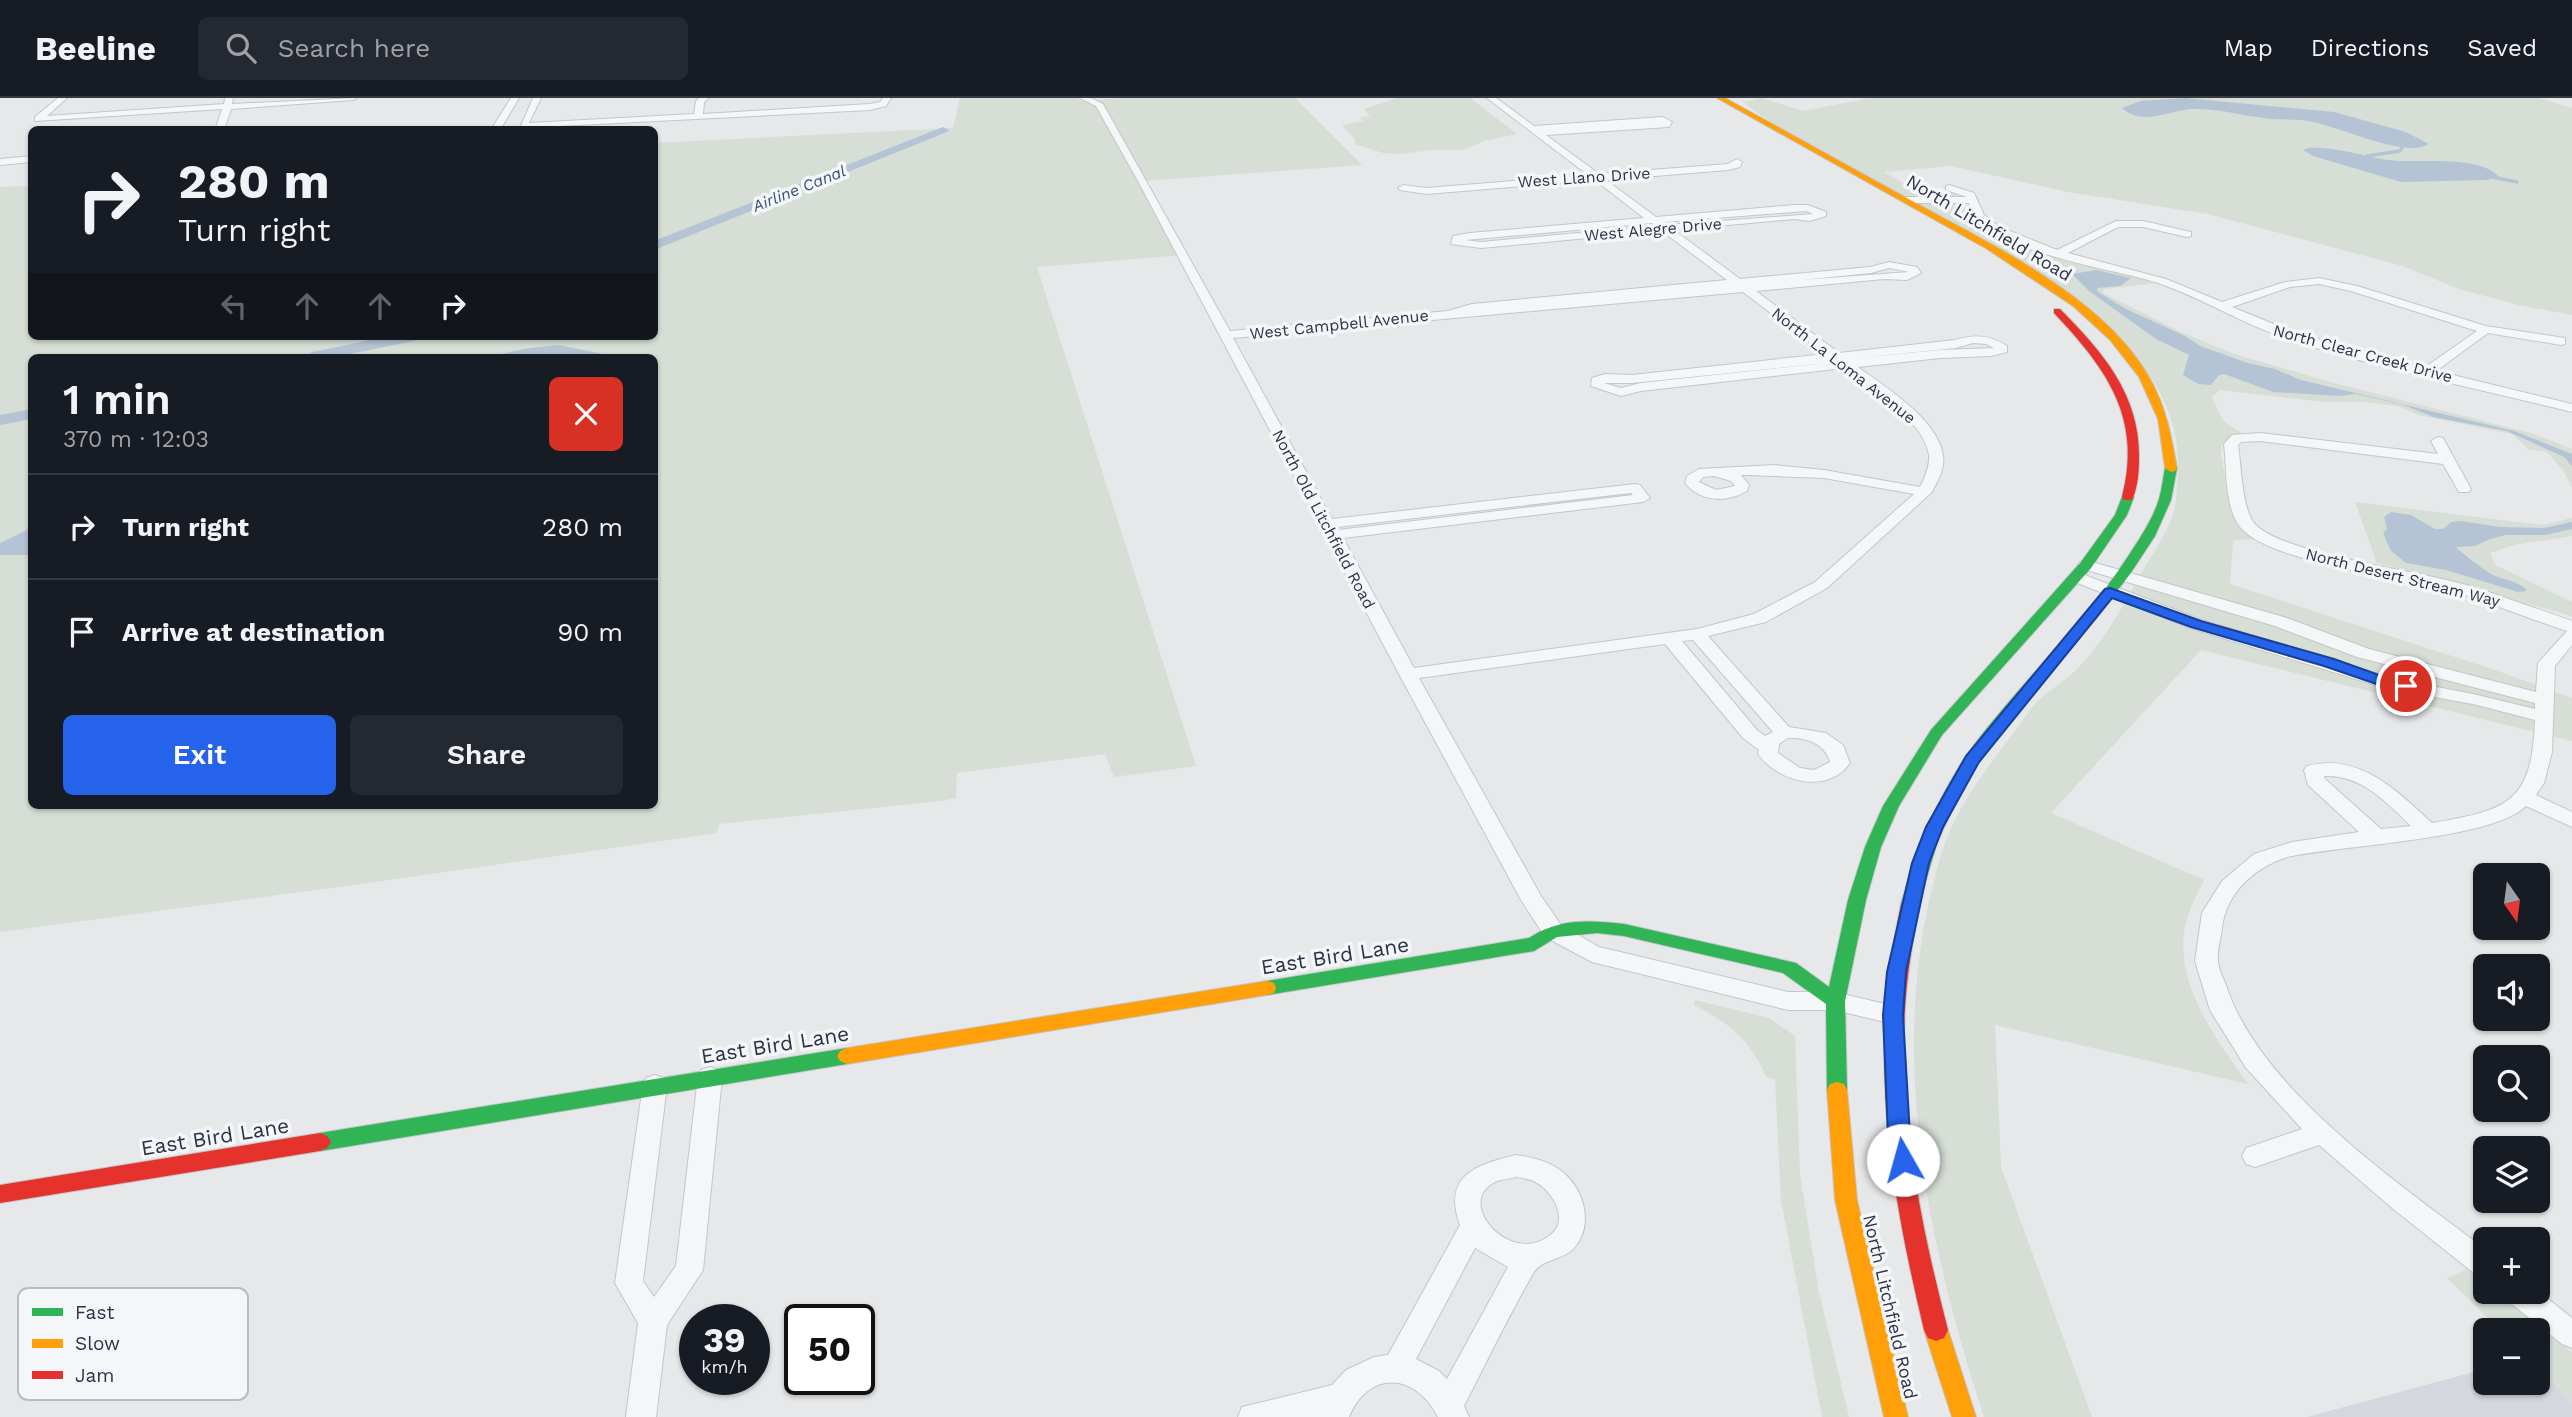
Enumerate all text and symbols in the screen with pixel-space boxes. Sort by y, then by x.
search box [198,17,688,80]
text: Beeline [35,29,156,68]
icon: search [222,29,260,67]
text: Search here [278,33,430,63]
text: Map [2224,34,2273,62]
text: Directions [2311,34,2429,62]
text: Saved [2467,34,2537,62]
text: 280 m [178,152,330,210]
icon: right [63,154,154,245]
water label: Airline Canal [749,161,849,216]
street label: West Llano Drive [1517,163,1651,192]
street label: North Litchfield Road [1903,170,2076,285]
text: Turn right [178,211,330,249]
street label: West Alegre Drive [1583,214,1723,245]
icon: left [215,287,253,325]
icon: ahead [288,287,326,325]
icon: ahead [361,287,399,325]
icon: right [434,287,472,325]
street label: North La Loma Avenue [1768,303,1919,427]
street label: West Campbell Avenue [1249,306,1429,343]
street label: North Clear Creek Drive [2271,320,2455,387]
text: 1 min [63,375,171,424]
button: close [549,377,623,451]
text: 370 m · 12:03 [63,426,209,453]
street label: North Old Litchfield Road [1268,426,1379,612]
icon: right [63,508,101,546]
text: Turn right [122,512,249,542]
text: 280 m [542,512,623,542]
street label: North Desert Stream Way [2304,544,2503,611]
icon: arrive [63,613,101,651]
text: Arrive at destination [122,617,385,647]
text: 90 m [557,617,623,647]
pin [2376,656,2436,716]
icon: arrive [2387,667,2425,705]
button: Exit [63,715,336,795]
button: Share [350,715,623,795]
north arrow [2473,863,2550,940]
map controls [2473,863,2550,1395]
street label: East Bird Lane [1259,931,1411,980]
button: sound [2473,954,2550,1031]
street label: East Bird Lane [699,1020,851,1069]
button: search [2473,1045,2550,1122]
street label: East Bird Lane [139,1112,291,1161]
position arrow [1866,1123,1940,1197]
button: layers [2473,1136,2550,1213]
street label: North Litchfield Road [1859,1213,1922,1401]
button: + [2473,1227,2550,1304]
legend [18,1288,248,1400]
text: Fast [75,1301,114,1324]
speed limit sign: 50 [784,1304,875,1395]
button: − [2473,1318,2550,1395]
text: 39 [703,1319,746,1361]
text: Slow [75,1332,120,1355]
text: km/h [701,1356,748,1377]
text: Jam [75,1364,114,1387]

